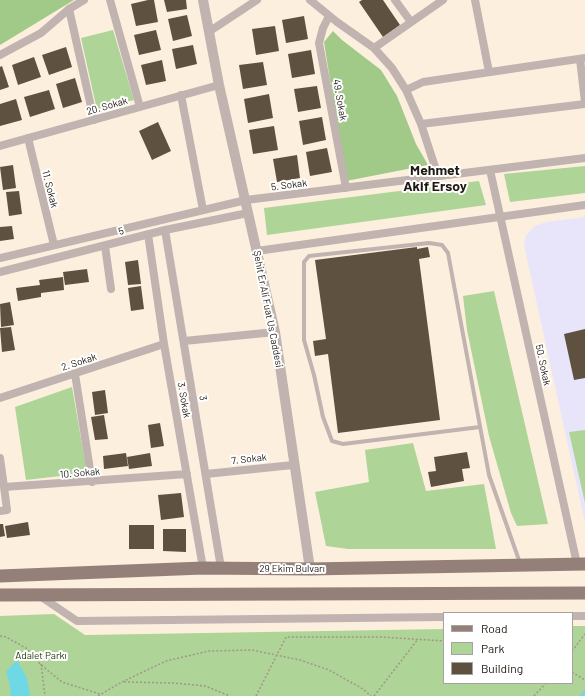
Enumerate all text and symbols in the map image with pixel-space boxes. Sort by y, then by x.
street label: 49. Sokak [330,78,350,122]
street label: 20. Sokak [85,94,129,118]
district label: Mehmet Akif Ersoy [403,162,467,194]
street label: 11. Sokak [40,169,60,209]
street label: 5. Sokak [270,177,308,193]
street label: 5 [117,225,125,237]
street label: Şehit Er Ali Fuat Us Caddesi [251,250,285,368]
street label: 50. Sokak [533,343,553,387]
street label: 2. Sokak [60,351,98,373]
street label: 3. Sokak [175,381,193,419]
street label: 3 [197,394,209,402]
street label: 7. Sokak [231,451,267,467]
street label: 10. Sokak [59,465,101,481]
street label: 29 Ekim Bulvarı [259,563,325,575]
legend [443,612,573,684]
text: Road [481,621,508,635]
text: Park [481,641,505,655]
park label: Adalet Parkı [15,650,67,662]
text: Building [481,661,523,675]

